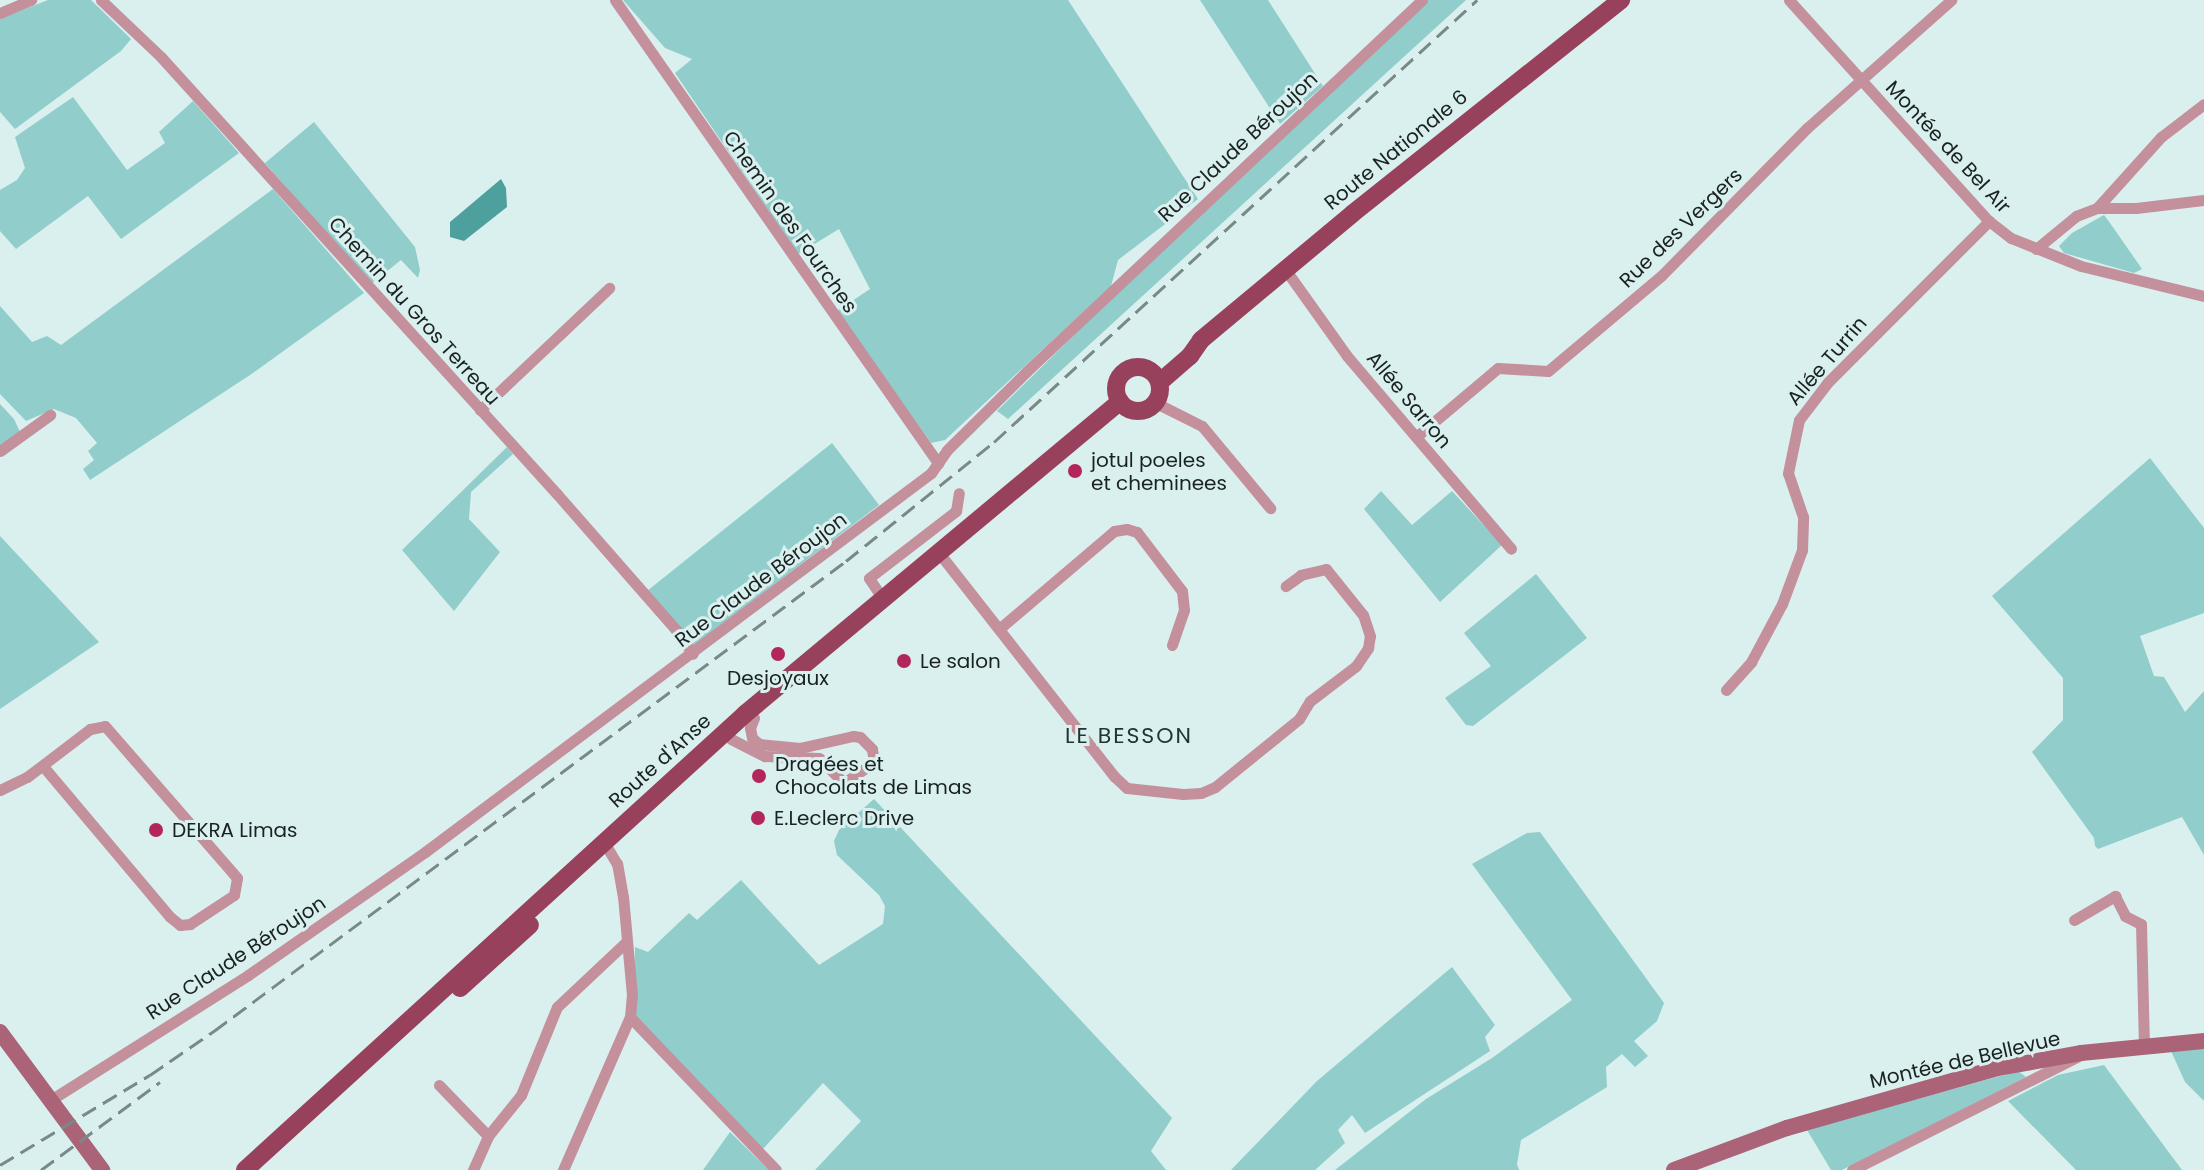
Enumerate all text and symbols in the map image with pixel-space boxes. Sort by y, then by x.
street label: Rue Claude Béroujon [1153,67,1323,227]
street label: Montée de Bel Air [1880,76,2016,218]
street label: Route Nationale 6 [1320,85,1472,215]
street label: Chemin des Fourches [718,126,862,318]
street label: Rue des Vergers [1615,163,1747,293]
street label: Chemin du Gros Terreau [323,212,505,410]
street label: Allée Turrin [1782,312,1872,410]
street label: Allée Sarron [1361,347,1457,453]
place label: jotul poeles et cheminees [1091,448,1227,495]
marker: jotul poeles et cheminees [1066,462,1084,480]
street label: Rue Claude Béroujon [670,508,852,652]
marker: Desjoyaux [769,645,787,663]
place label: Le salon [920,649,1001,673]
marker: Le salon [895,652,913,670]
place label: Desjoyaux [727,666,829,690]
street label: Route d'Anse [604,709,716,813]
district label: LE BESSON [1065,723,1193,749]
place label: Dragées et Chocolats de Limas [775,752,972,799]
marker: Dragées et Chocolats de Limas [750,767,768,785]
place label: E.Leclerc Drive [774,806,914,830]
marker: E.Leclerc Drive [749,809,767,827]
place label: DEKRA Limas [172,818,297,842]
marker: DEKRA Limas [147,821,165,839]
street label: Rue Claude Béroujon [142,891,330,1025]
street label: Montée de Bellevue [1867,1026,2063,1094]

